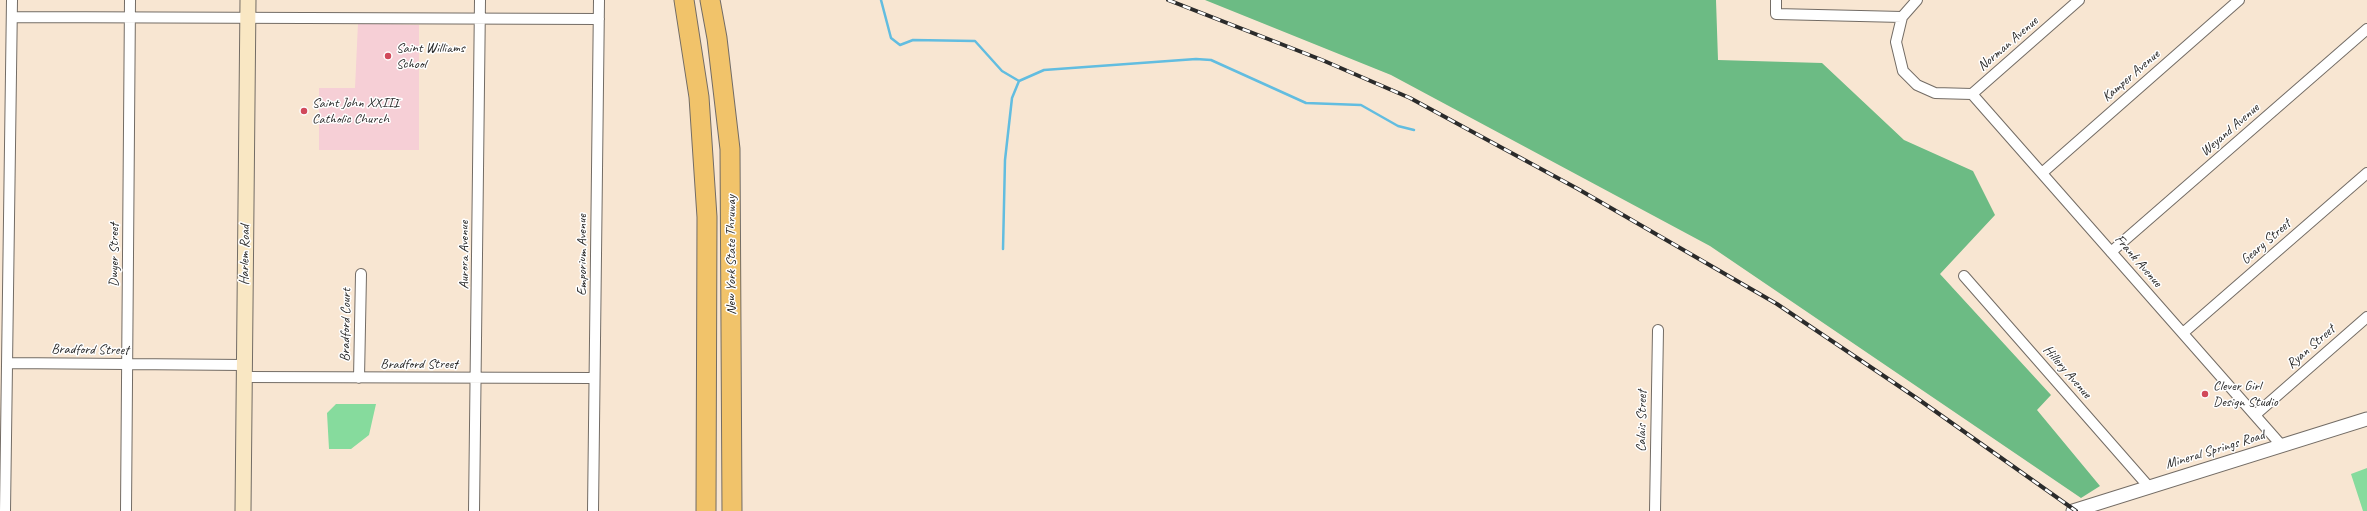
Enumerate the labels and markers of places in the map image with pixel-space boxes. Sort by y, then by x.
place label: Saint Williams School [396,40,465,72]
marker: Saint Williams School [383,51,393,61]
place label: Saint John XXIII Catholic Church [312,95,399,128]
marker: Saint John XXIII Catholic Church [299,106,309,116]
place label: Clever Girl Design Studio [2213,378,2278,410]
marker: Clever Girl Design Studio [2200,389,2210,399]

